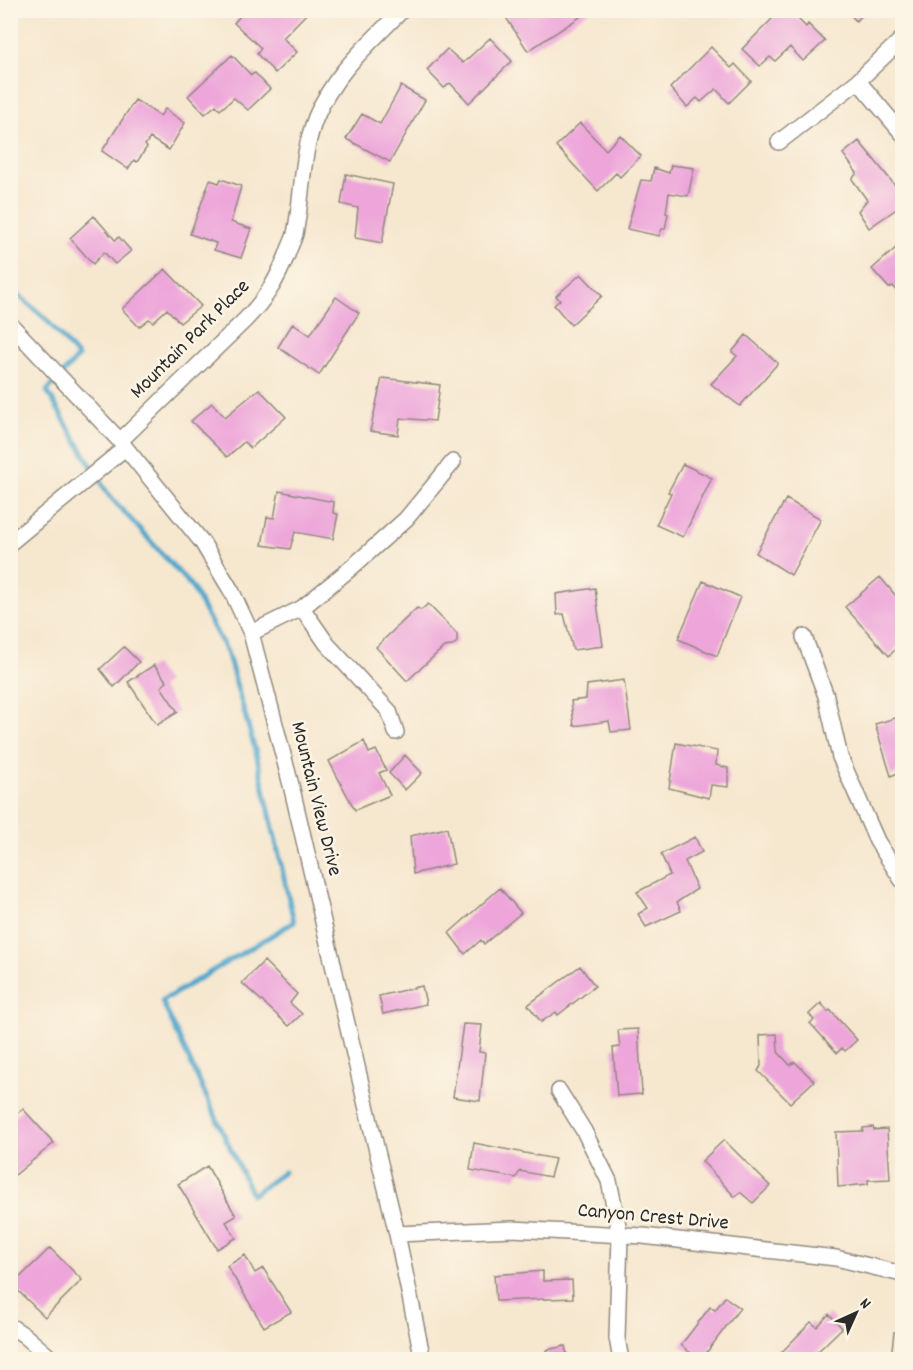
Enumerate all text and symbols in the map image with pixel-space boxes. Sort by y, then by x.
street label: Mountain Park Place [124,273,258,407]
street label: Mountain View Drive [281,719,349,879]
street label: Canyon Crest Drive [576,1196,730,1240]
north arrow [826,1283,886,1343]
text: N [854,1293,876,1315]

